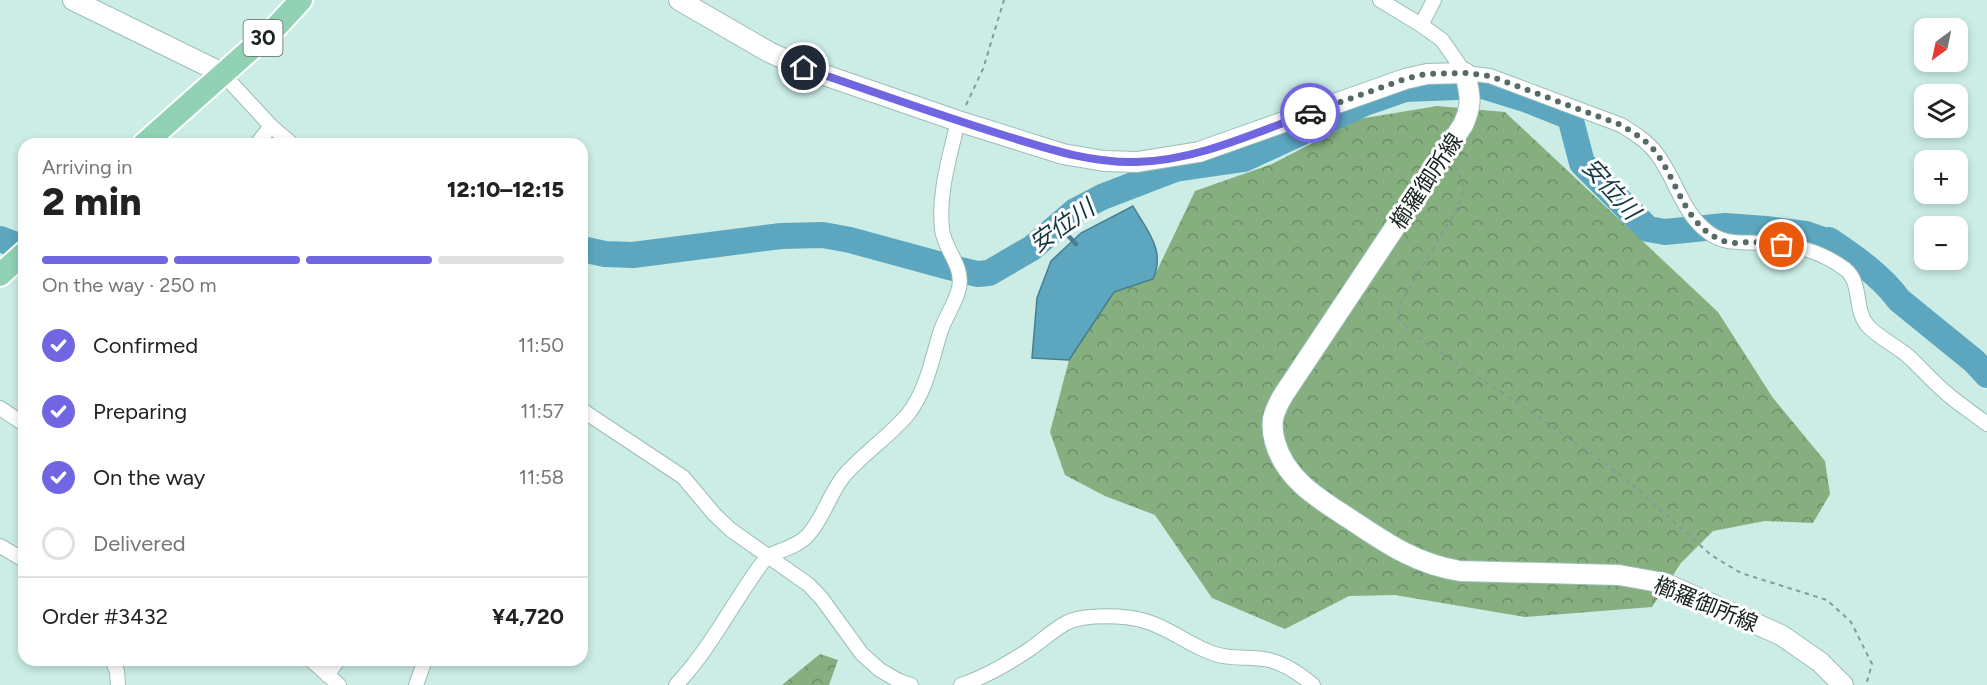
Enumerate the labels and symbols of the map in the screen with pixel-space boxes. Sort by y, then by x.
north arrow [1914,18,1968,72]
road number: 30 [244,20,282,56]
pin [778,42,829,93]
courier [1280,83,1340,143]
street label: 櫛羅御所線 [1384,128,1468,234]
water label: 安位川 [1577,152,1648,227]
water label: 安位川 [1024,191,1102,258]
pin [1756,219,1807,270]
street label: 櫛羅御所線 [1650,571,1762,638]

